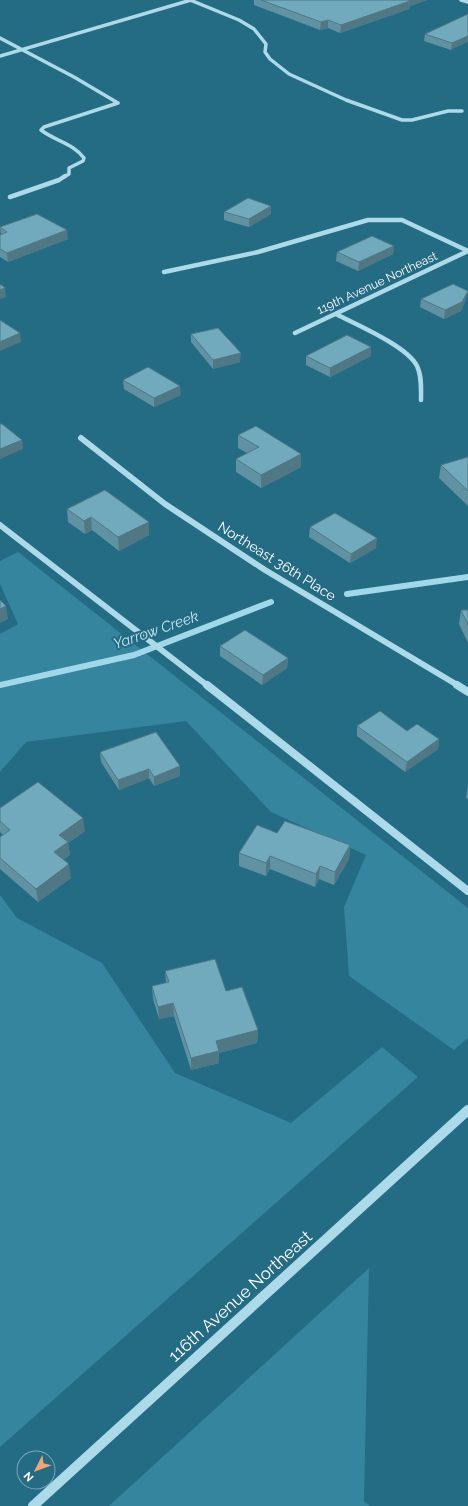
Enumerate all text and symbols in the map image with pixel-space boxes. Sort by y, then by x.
street label: 119th Avenue Northeast [315,249,439,317]
street label: Northeast 36th Place [215,518,339,604]
water label: Yarrow Creek [111,607,201,653]
street label: 116th Avenue Northeast [164,1226,316,1366]
north arrow [16,1450,56,1490]
text: N [21,1469,37,1484]

